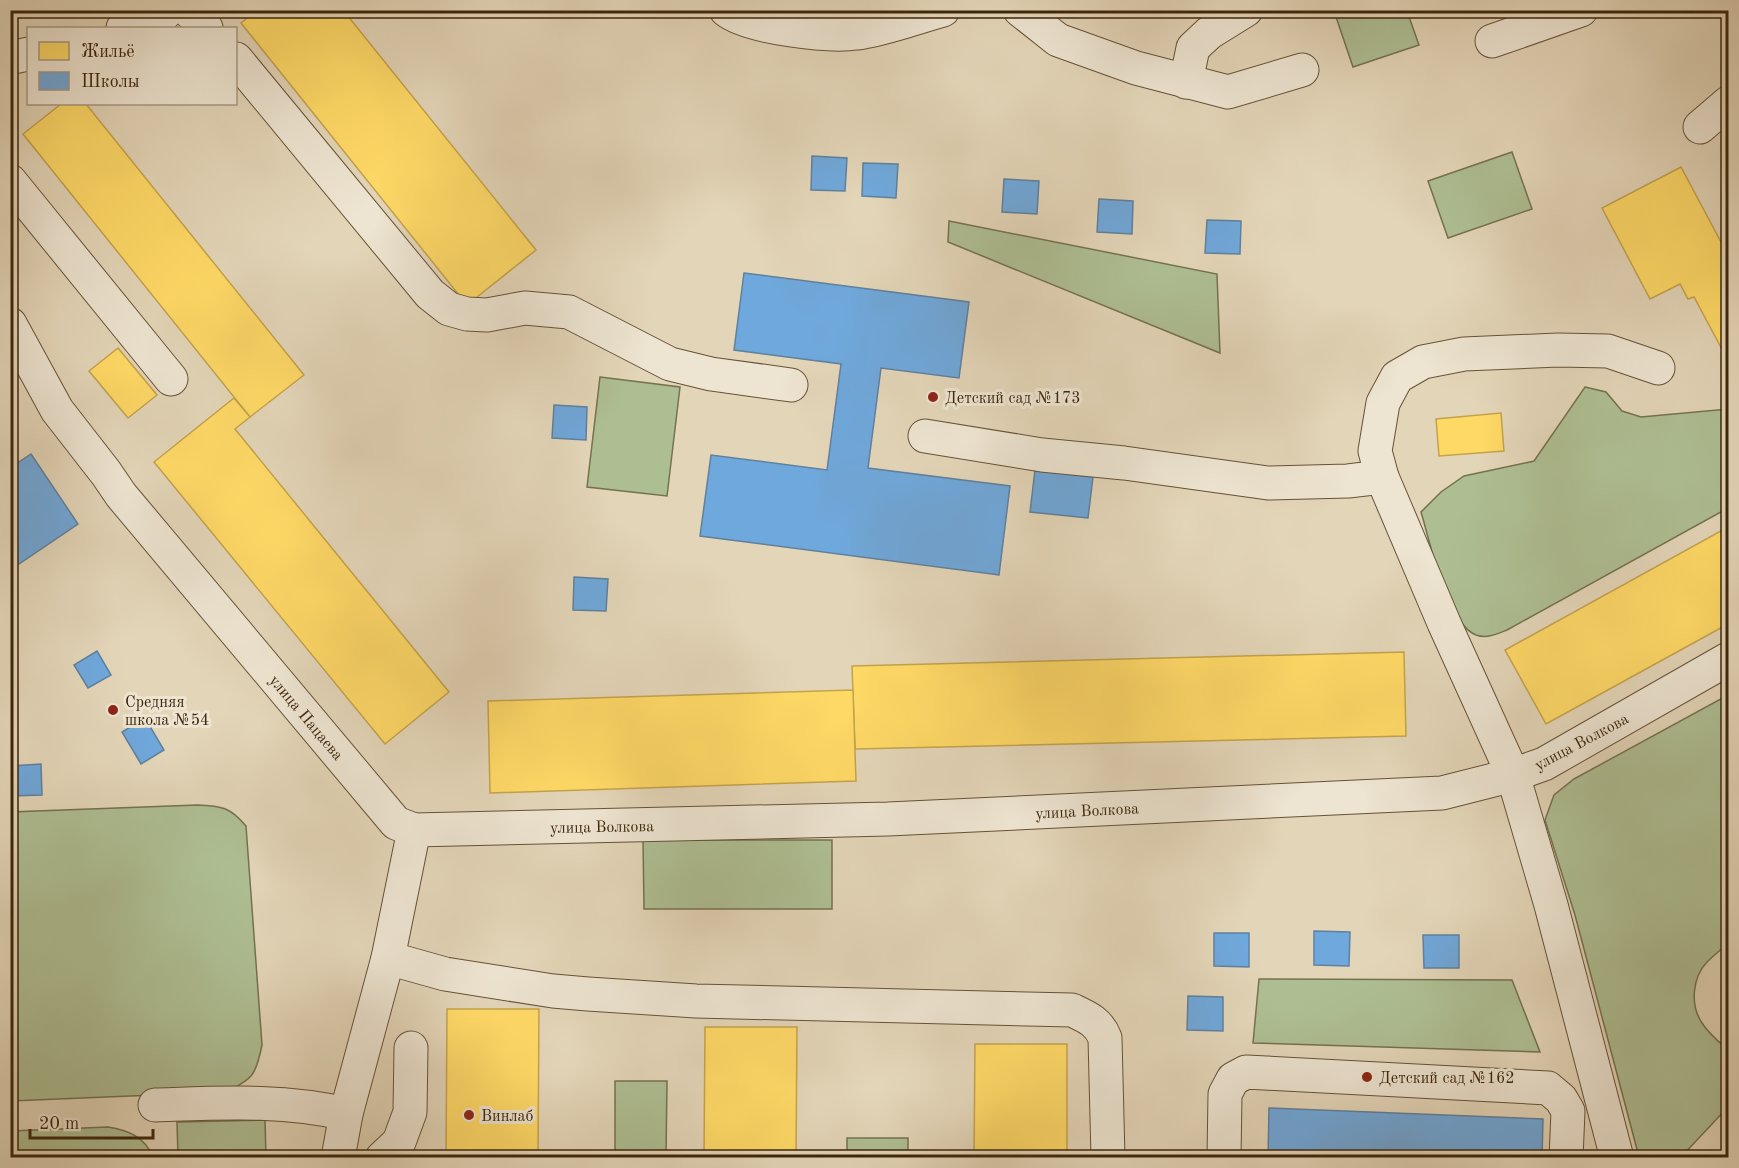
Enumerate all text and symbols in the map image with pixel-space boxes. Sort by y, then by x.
legend [27,27,237,105]
text: Жильё [81,43,135,61]
text: Школы [81,73,140,91]
marker: Детский сад №173 [926,390,940,404]
place label: Детский сад №173 [945,391,1081,407]
street label: улица Пацаева [265,673,346,764]
place label: Средняя школа №54 [125,695,209,729]
marker: Средняя школа №54 [106,703,120,717]
street label: улица Волкова [1532,711,1632,774]
street label: улица Волкова [1035,801,1140,823]
street label: улица Волкова [550,819,654,837]
marker: Детский сад №162 [1360,1070,1374,1084]
place label: Детский сад №162 [1379,1071,1515,1087]
scale bar [30,1102,153,1140]
marker: Винлаб [462,1108,476,1122]
place label: Винлаб [481,1109,533,1125]
text: 20 m [39,1115,79,1133]

